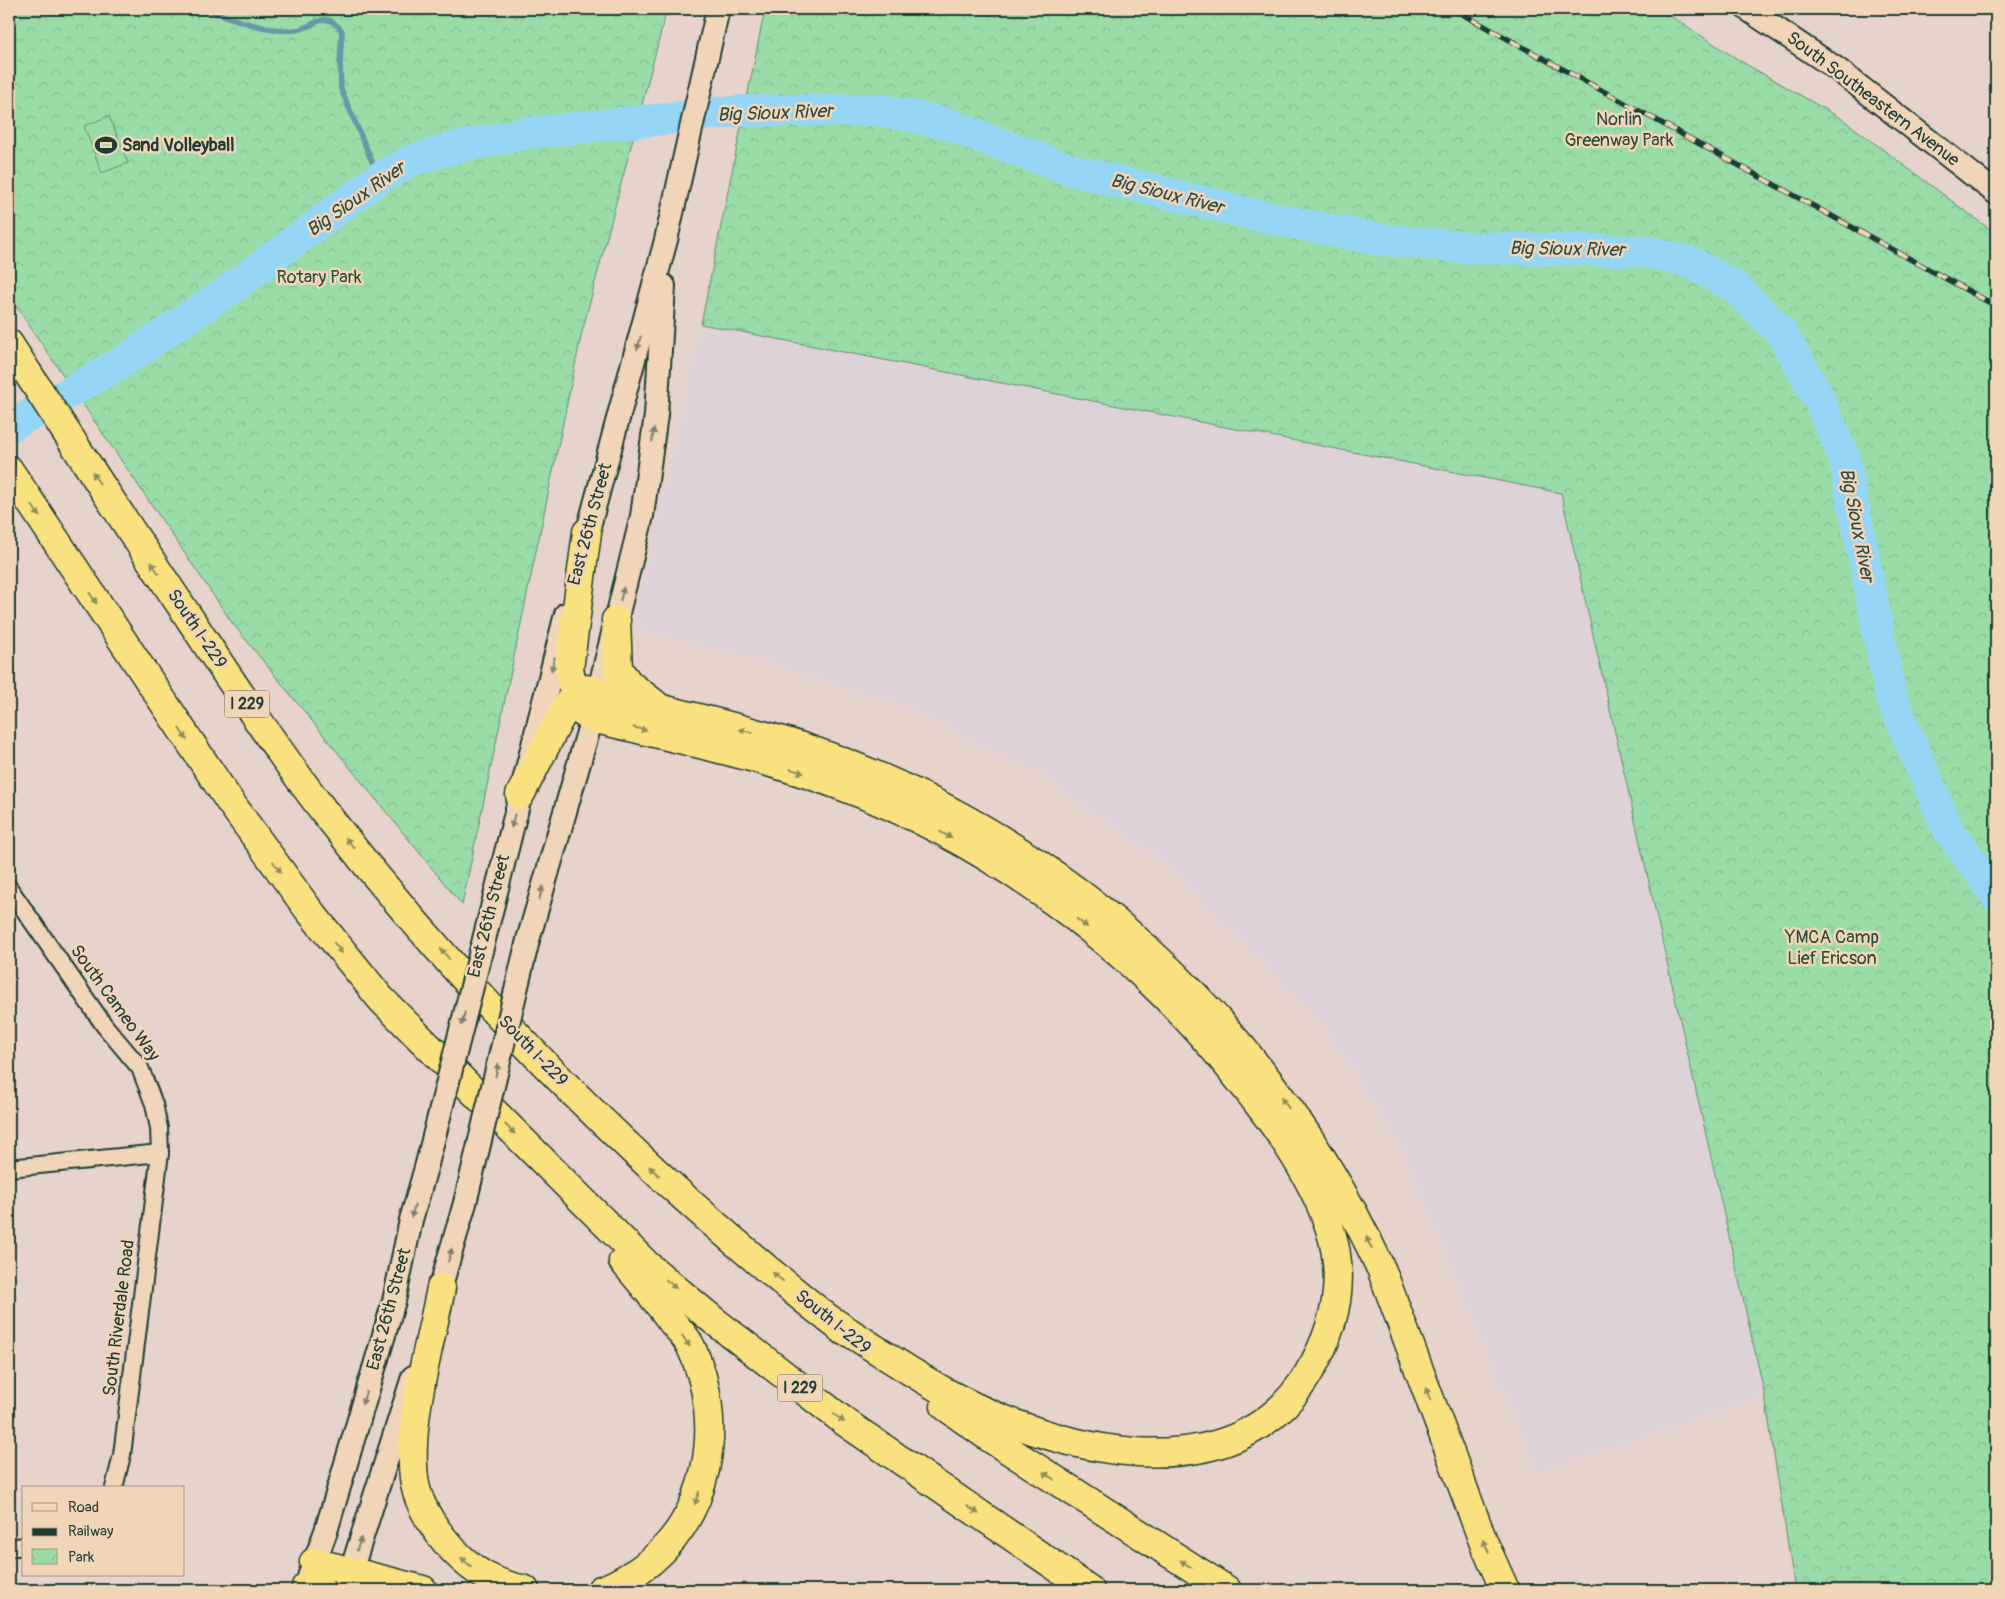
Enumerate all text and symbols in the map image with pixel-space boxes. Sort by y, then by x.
street label: South Southeastern Avenue [1782,26,1964,172]
water label: Big Sioux River [717,99,835,127]
park label: Norlin Greenway Park [1564,108,1674,152]
sports icon: Sand Volleyball [93,132,119,158]
place label: Sand Volleyball [122,134,235,157]
water label: Big Sioux River [302,155,412,242]
water label: Big Sioux River [1108,168,1228,220]
water label: Big Sioux River [1509,236,1627,262]
park label: Rotary Park [276,266,362,289]
one-way arrow [634,336,642,351]
one-way arrow [650,427,658,443]
street label: East 26th Street [563,460,618,588]
water label: Big Sioux River [1834,466,1880,586]
one-way arrow [91,472,101,485]
one-way arrow [31,504,41,518]
one-way arrow [150,561,160,575]
street label: South I-229 [162,585,232,673]
one-way arrow [618,587,626,602]
one-way arrow [89,592,98,605]
one-way arrow [549,656,557,671]
road number: I 229 [224,691,270,718]
one-way arrow [632,725,647,733]
one-way arrow [178,727,188,741]
one-way arrow [739,727,754,735]
one-way arrow [789,767,804,775]
one-way arrow [509,814,517,829]
one-way arrow [939,830,952,839]
one-way arrow [345,837,356,850]
street label: East 26th Street [463,851,516,980]
one-way arrow [272,860,282,874]
one-way arrow [537,886,545,901]
one-way arrow [1075,918,1088,929]
park label: YMCA Camp Lief Ericson [1784,926,1879,970]
street label: South Cameo Way [65,940,165,1066]
one-way arrow [333,941,344,954]
one-way arrow [439,947,450,960]
street label: South I-229 [493,1010,573,1092]
one-way arrow [458,1012,466,1027]
one-way arrow [493,1063,501,1078]
one-way arrow [1280,1097,1290,1110]
one-way arrow [504,1123,516,1135]
one-way arrow [648,1166,661,1177]
one-way arrow [409,1204,417,1219]
one-way arrow [1364,1236,1372,1250]
street label: South Riverdale Road [98,1238,140,1398]
street label: East 26th Street [362,1245,417,1373]
one-way arrow [447,1248,455,1263]
one-way arrow [771,1272,784,1283]
one-way arrow [664,1279,677,1290]
street label: South I-229 [790,1284,876,1360]
one-way arrow [682,1334,691,1348]
road number: I 229 [778,1375,822,1402]
one-way arrow [1424,1386,1432,1401]
one-way arrow [360,1391,368,1406]
one-way arrow [832,1413,846,1423]
one-way arrow [1043,1471,1056,1481]
legend [22,1486,185,1576]
one-way arrow [693,1490,700,1505]
text: Road [68,1498,99,1517]
one-way arrow [966,1505,980,1515]
text: Railway [68,1522,114,1541]
one-way arrow [356,1536,363,1551]
one-way arrow [1481,1539,1489,1553]
text: Park [68,1548,95,1567]
one-way arrow [460,1557,473,1568]
one-way arrow [1179,1559,1192,1569]

